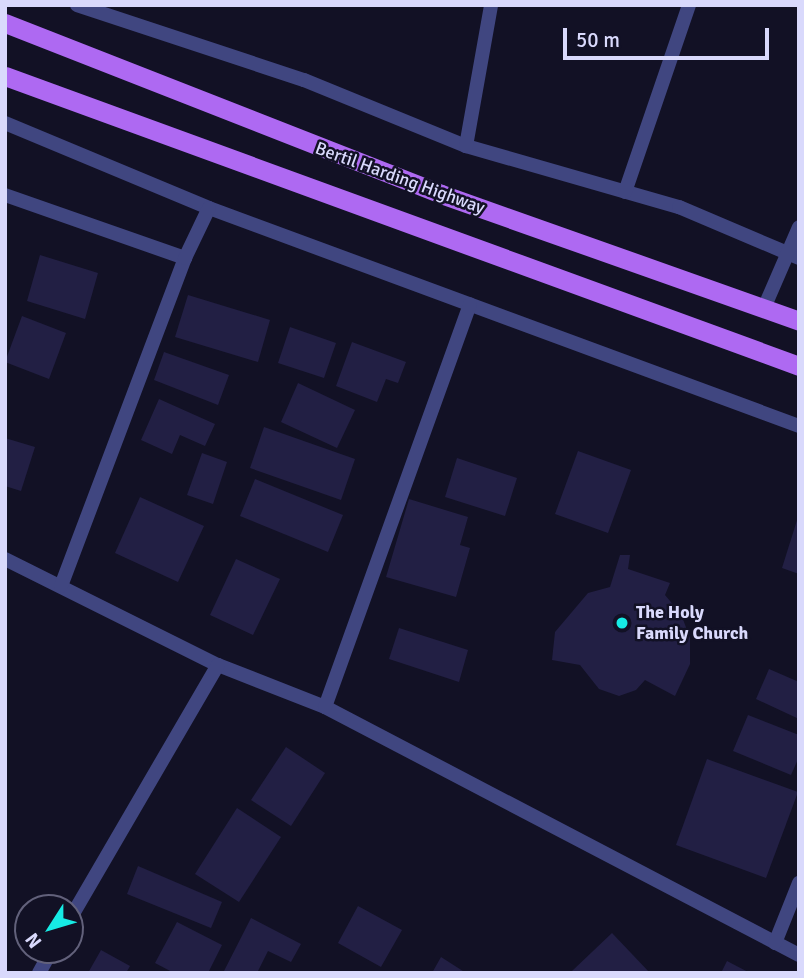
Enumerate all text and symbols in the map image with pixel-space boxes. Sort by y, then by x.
scale bar [566,14,772,58]
text: 50 m [576,27,620,53]
street label: Bertil Harding Highway [312,137,488,219]
place label: The Holy Family Church [636,602,748,644]
marker: The Holy Family Church [614,615,630,631]
north arrow [14,894,84,964]
text: N [20,928,47,953]

